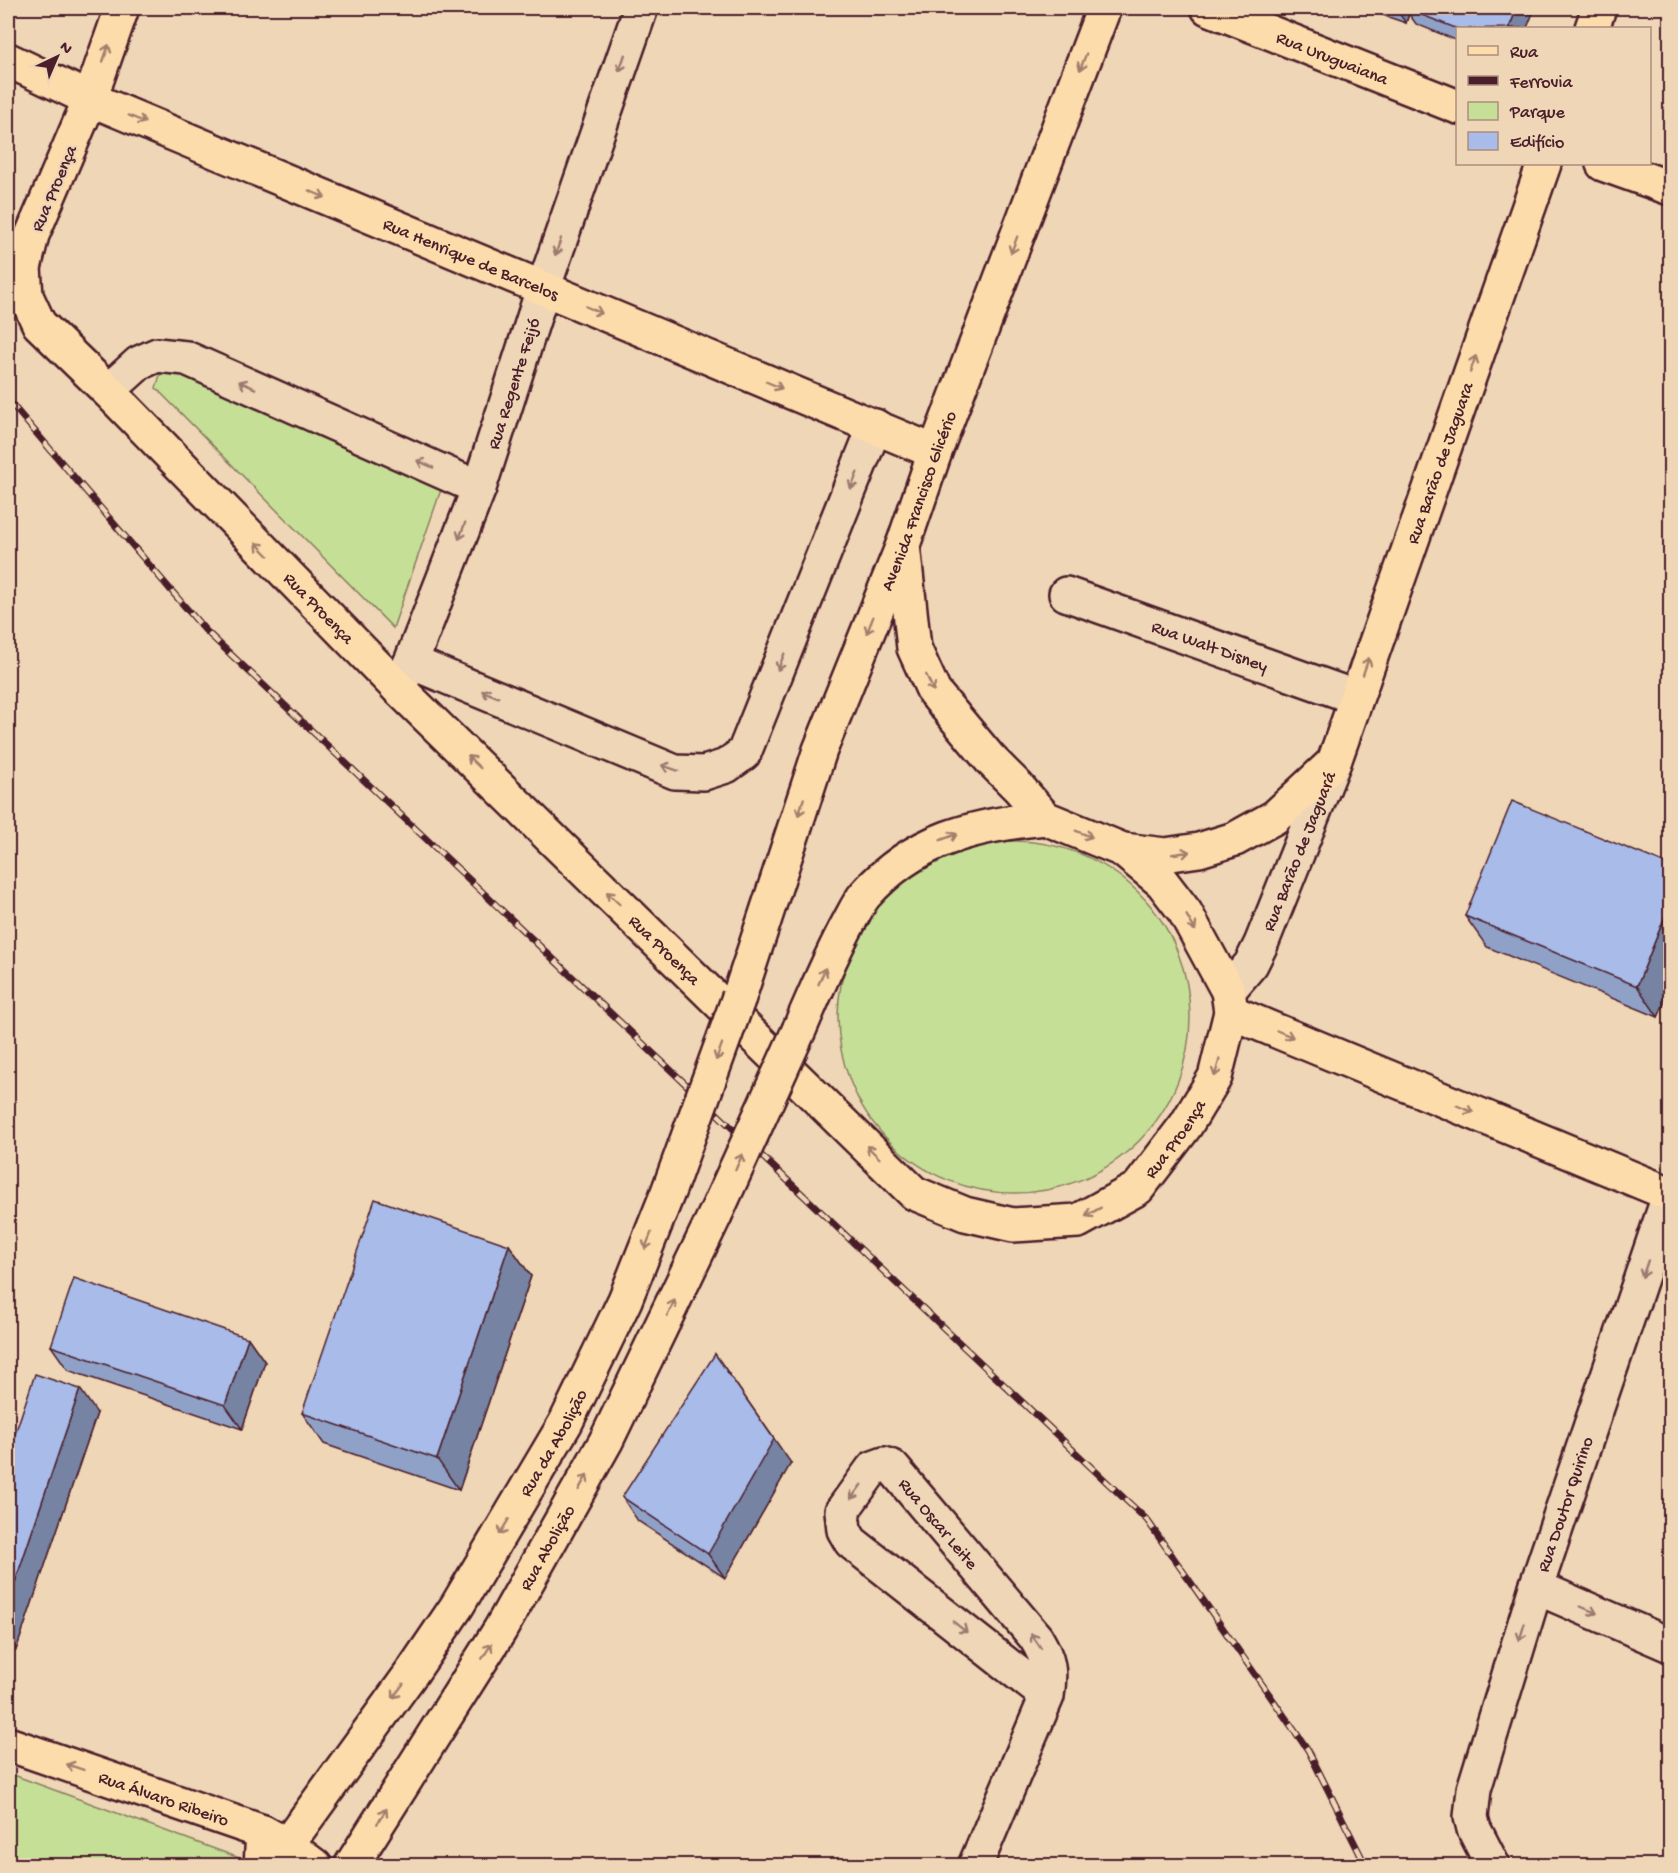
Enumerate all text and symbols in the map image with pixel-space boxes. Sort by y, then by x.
north arrow [27,27,87,87]
legend [1456,27,1651,165]
street label: Rua Uruguaiana [1273,28,1392,92]
text: N [55,38,76,60]
text: Rua [1510,43,1539,64]
one-way arrow [101,44,112,63]
one-way arrow [1077,52,1088,71]
one-way arrow [616,53,627,72]
text: Ferrovia [1509,73,1573,94]
text: Parque [1509,103,1566,124]
one-way arrow [128,114,146,125]
text: Edifício [1510,133,1564,154]
street label: Rua Proença [28,142,83,235]
one-way arrow [308,189,326,200]
street label: Rua Henrique de Barcelos [379,215,563,307]
one-way arrow [1008,235,1019,253]
one-way arrow [551,237,562,256]
one-way arrow [584,305,603,316]
street label: Rua Regente Feijó [484,316,546,452]
one-way arrow [1469,355,1480,374]
one-way arrow [238,379,257,390]
street label: Rua Barão de Jaguara [1403,379,1480,547]
one-way arrow [765,380,783,391]
street label: Avenida Francisco Glicério [878,408,963,594]
one-way arrow [417,458,435,469]
one-way arrow [847,471,858,490]
one-way arrow [456,521,467,540]
one-way arrow [255,542,270,557]
street label: Rua Proença [278,569,358,650]
one-way arrow [864,615,875,634]
street label: Rua Walt Disney [1148,617,1270,678]
one-way arrow [775,652,786,671]
one-way arrow [1362,658,1373,676]
one-way arrow [924,674,936,692]
one-way arrow [481,688,499,699]
one-way arrow [466,755,481,769]
one-way arrow [661,762,680,773]
street label: Rua Barão de Jaguará [1259,768,1342,935]
one-way arrow [795,797,806,816]
one-way arrow [1074,829,1093,840]
one-way arrow [939,830,958,841]
one-way arrow [1171,847,1191,858]
one-way arrow [606,891,621,906]
street label: Rua Proença [623,911,704,991]
one-way arrow [1185,914,1197,931]
one-way arrow [817,967,828,986]
one-way arrow [1276,1029,1294,1040]
one-way arrow [713,1042,724,1061]
one-way arrow [1211,1059,1222,1078]
street label: Rua Proença [1141,1096,1212,1183]
one-way arrow [1456,1104,1474,1115]
one-way arrow [865,1145,880,1159]
one-way arrow [734,1153,746,1171]
one-way arrow [1085,1207,1103,1218]
one-way arrow [642,1232,653,1250]
one-way arrow [1638,1259,1649,1278]
one-way arrow [666,1299,678,1317]
street label: Rua da Abolição [516,1386,593,1501]
street label: Rua Doutor Quirino [1534,1434,1599,1575]
one-way arrow [578,1474,590,1491]
street label: Rua Oscar Leite [893,1475,982,1575]
one-way arrow [850,1483,862,1499]
street label: Rua Abolição [516,1502,581,1595]
one-way arrow [497,1518,509,1535]
one-way arrow [1580,1605,1598,1616]
one-way arrow [951,1621,967,1634]
one-way arrow [1516,1622,1527,1641]
one-way arrow [1030,1632,1043,1649]
one-way arrow [481,1643,493,1660]
one-way arrow [392,1683,405,1699]
one-way arrow [66,1761,85,1772]
street label: Rua Álvaro Ribeiro [95,1768,231,1832]
one-way arrow [377,1808,389,1825]

